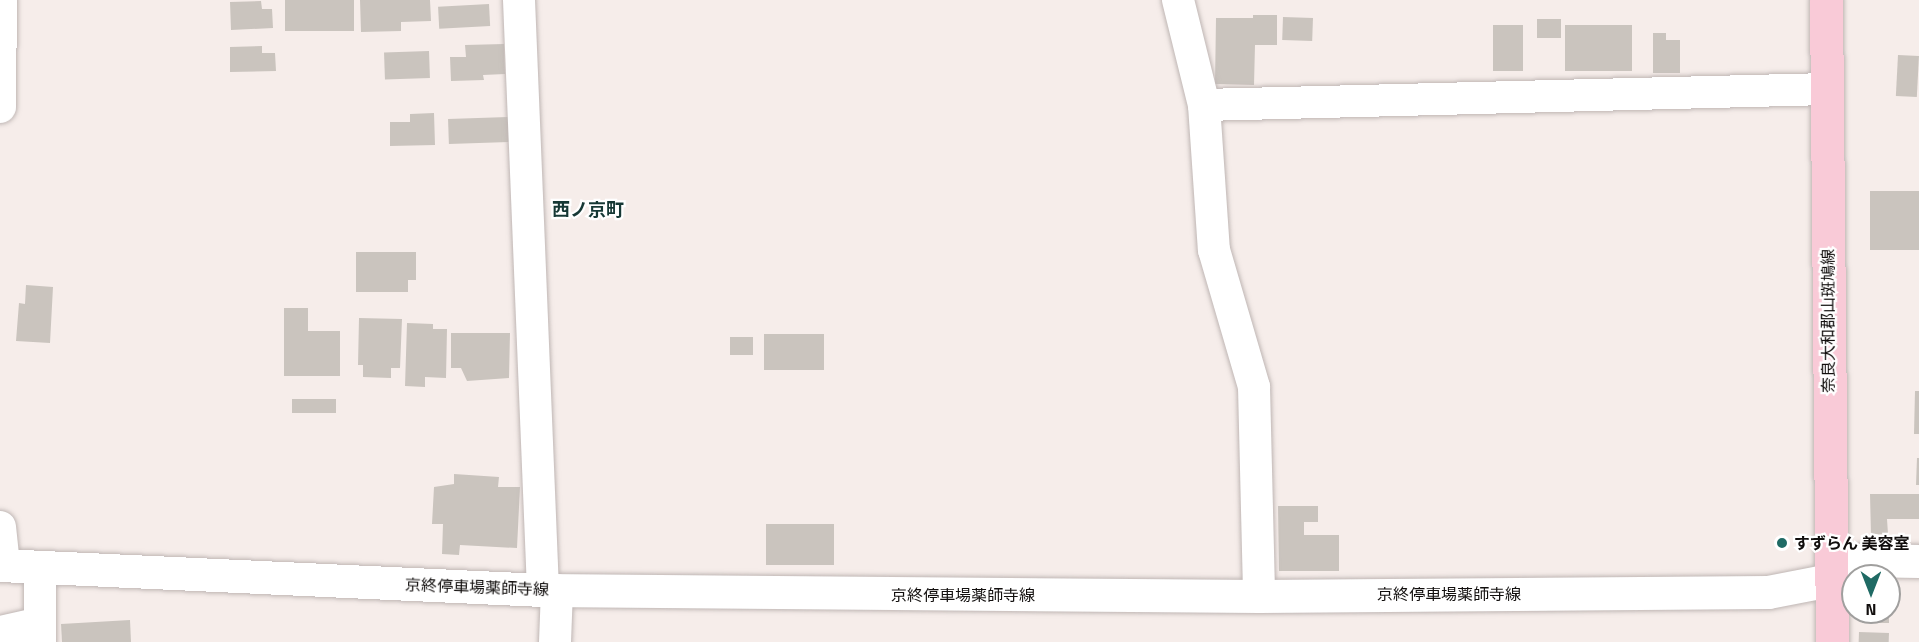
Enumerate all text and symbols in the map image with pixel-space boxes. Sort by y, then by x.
district label: 西ノ京町 [552,199,624,221]
street label: 奈良大和郡山斑鳩線 [1818,249,1838,393]
place label: すずらん 美容室 [1794,533,1910,553]
marker: すずらん 美容室 [1775,536,1789,550]
north arrow [1841,564,1901,624]
street label: 京終停車場薬師寺線 [405,575,549,599]
street label: 京終停車場薬師寺線 [1377,584,1521,604]
street label: 京終停車場薬師寺線 [891,585,1035,605]
text: N [1865,598,1877,622]

